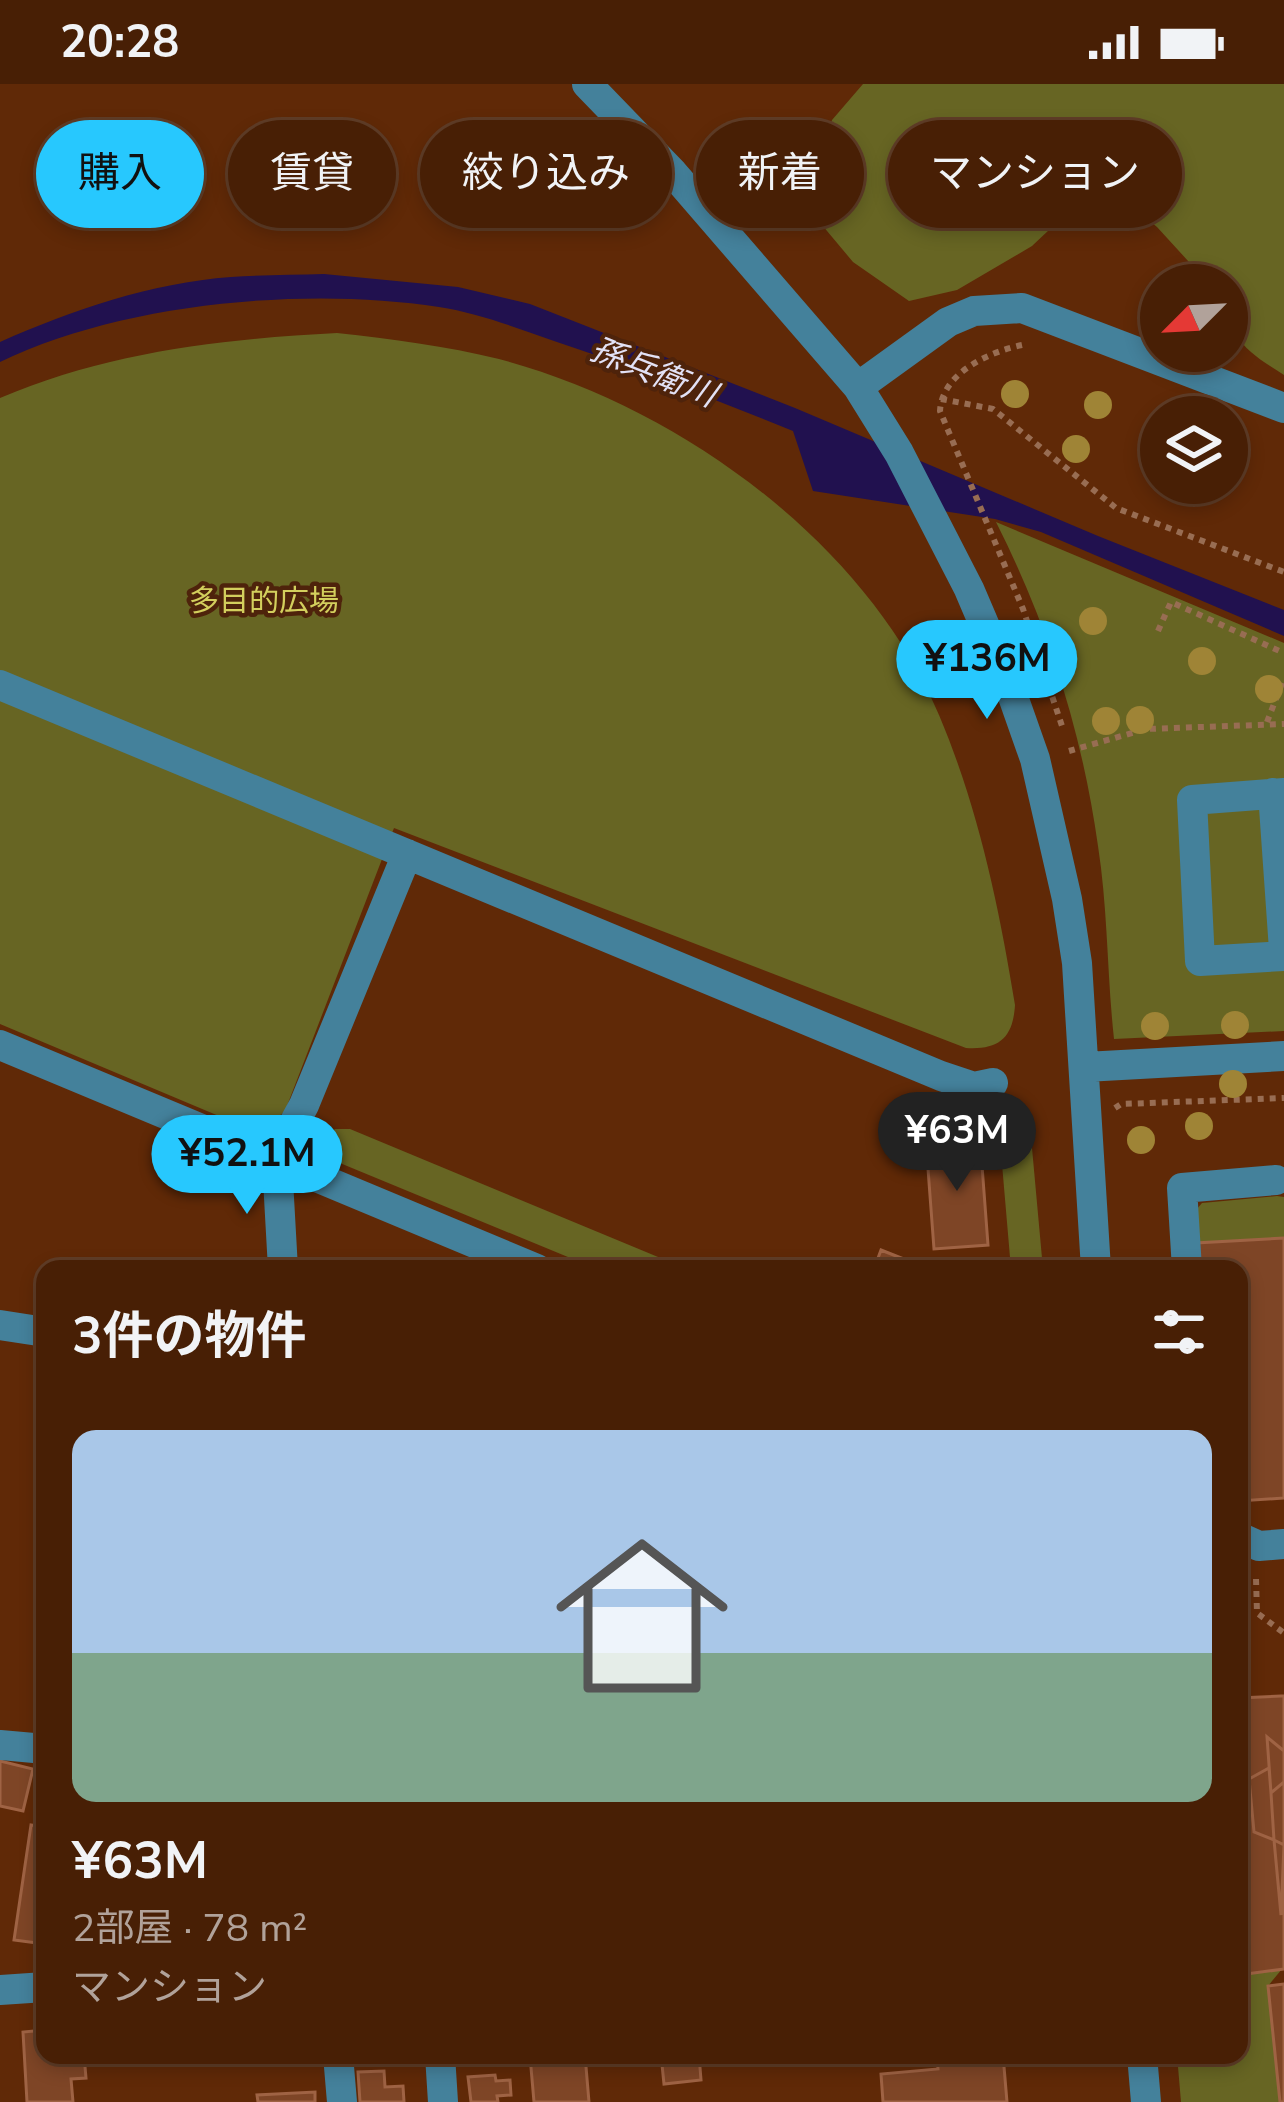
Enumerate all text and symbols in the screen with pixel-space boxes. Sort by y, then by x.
text: 20:28 [60,12,179,73]
chip: 購入 [36,120,204,228]
chip: 賃貸 [228,120,396,228]
chip: 絞り込み [420,120,672,228]
chip: 新着 [696,120,864,228]
chip: マンション [888,120,1182,228]
north arrow [1140,264,1248,372]
map controls [1140,264,1248,504]
water label: 孫兵衛川 [584,327,726,419]
button: layers [1140,396,1248,504]
park label: 多目的広場 [189,581,339,622]
pin: ¥136M [903,620,1071,722]
text: ¥136M [923,632,1051,685]
pin: ¥63M [886,1092,1028,1194]
text: ¥63M [905,1104,1009,1157]
pin: ¥52.1M [149,1115,345,1217]
text: ¥52.1M [178,1127,316,1180]
icon: filters [1146,1299,1212,1365]
text: 3件の物件 [72,1301,307,1371]
icon: home [534,1508,750,1724]
text: ¥63M [72,1826,208,1896]
text: 2部屋 · 78 m² [72,1902,307,1955]
text: マンション [72,1961,267,2014]

